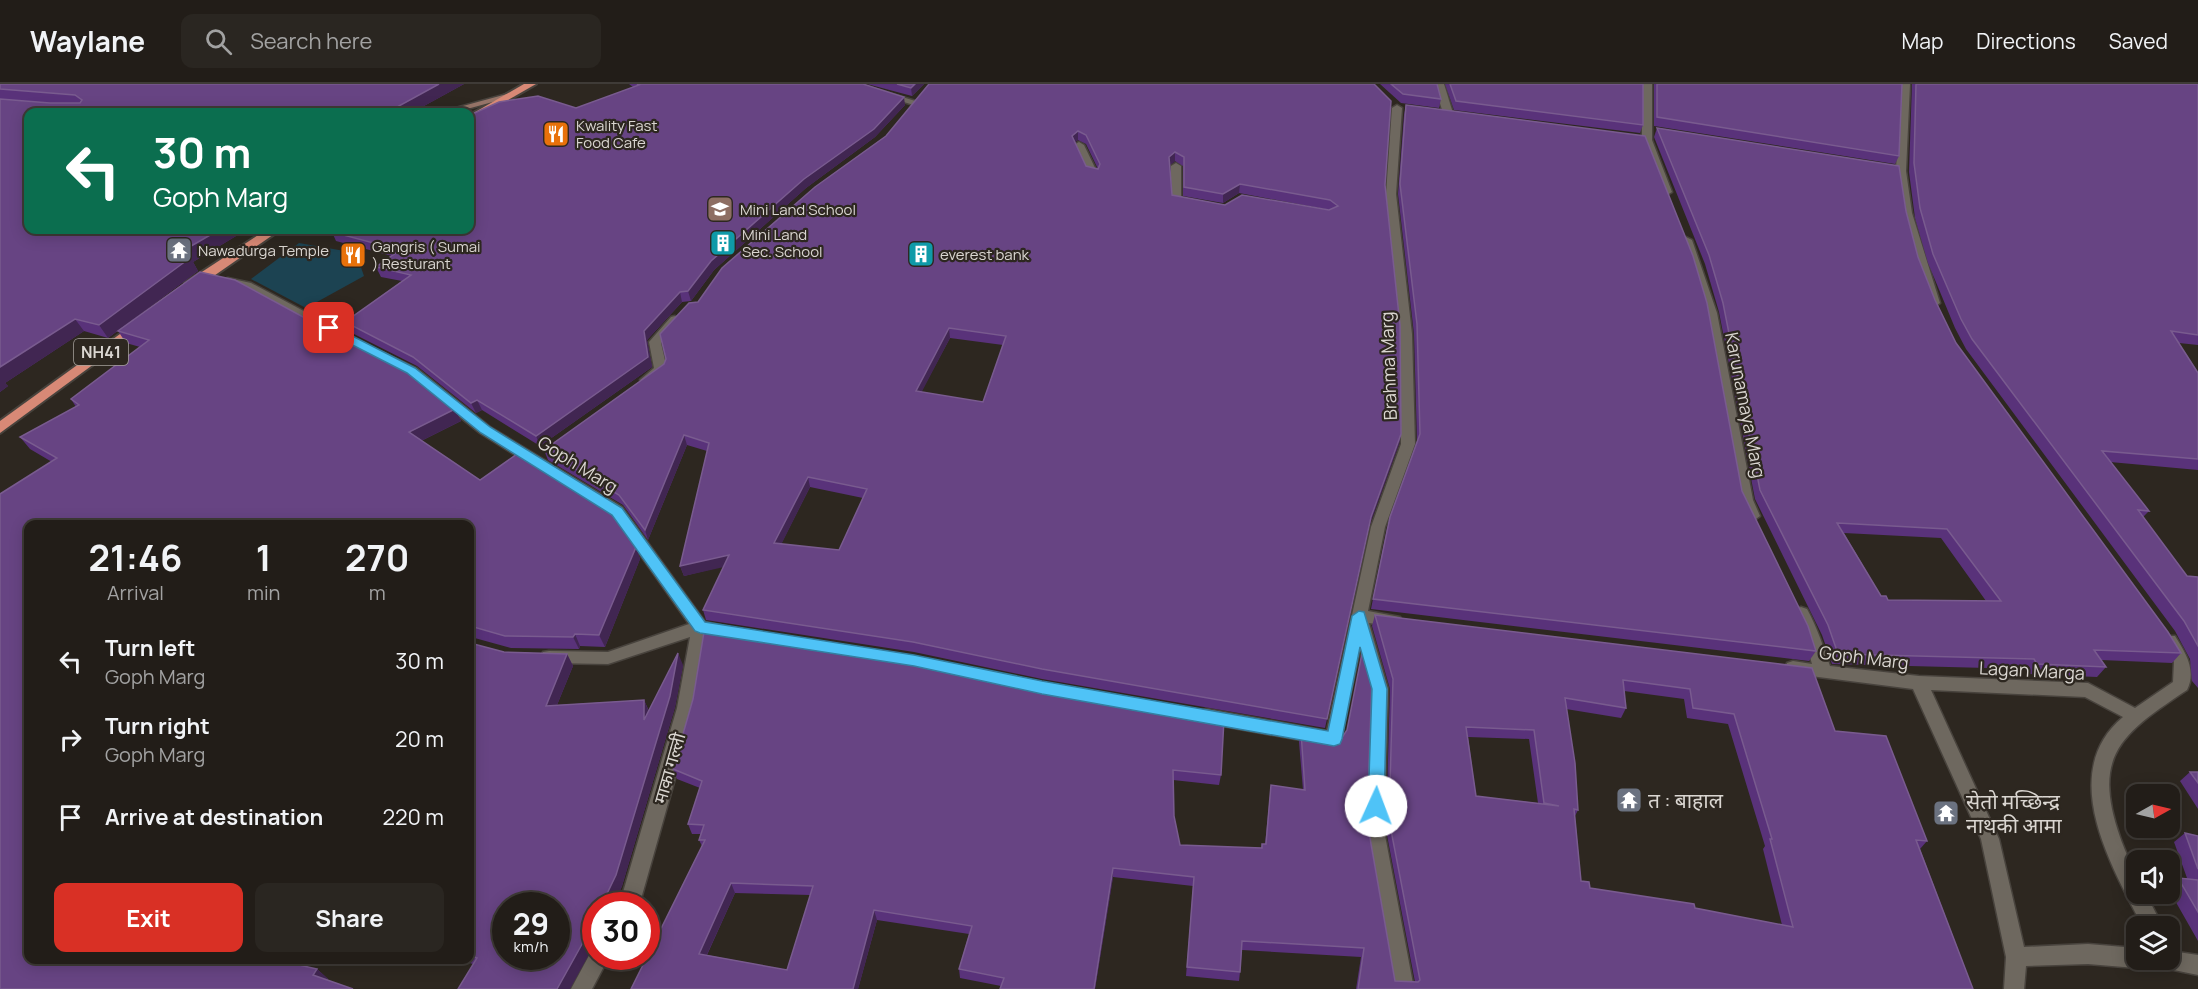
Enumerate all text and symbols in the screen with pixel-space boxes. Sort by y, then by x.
search box [181,14,601,68]
text: Waylane [30,22,145,60]
icon: search [202,25,235,58]
text: Search here [250,26,372,56]
text: Map [1902,27,1943,55]
text: Directions [1976,27,2076,55]
text: Saved [2109,27,2168,55]
place label: Kwality Fast Food Cafe [576,115,657,153]
restaurant icon: Kwality Fast Food Cafe [541,119,571,149]
text: 30 m [153,123,251,181]
icon: left [54,132,132,210]
text: Goph Marg [153,178,288,215]
school or university icon: Mini Land School [705,194,735,224]
place label: Mini Land School [740,199,856,220]
place label: Mini Land Sec. School [742,224,823,262]
building icon: Mini Land Sec. School [708,228,738,258]
temple icon: Nawadurga Temple [164,235,194,265]
place label: Gangris ( Sumai ) Resturant [372,236,481,274]
building icon: everest bank [906,239,936,269]
place label: Nawadurga Temple [198,240,329,261]
restaurant icon: Gangris ( Sumai ) Resturant [338,240,368,270]
place label: everest bank [940,244,1030,265]
pin [303,302,354,353]
icon: arrive [312,311,345,344]
street label: Brahma Marg [1374,311,1402,421]
street label: Karunamaya Marg [1720,330,1772,480]
road number: NH41 [74,339,128,365]
street label: Goph Marg [533,430,623,498]
text: 21:46 [89,533,182,582]
text: 1 [256,533,272,582]
text: 270 [345,533,409,582]
text: Arrival [107,579,164,606]
text: min [247,579,281,606]
text: m [369,579,386,606]
text: Turn left [105,633,195,663]
street label: Goph Marg [1818,640,1910,674]
icon: left [54,645,87,678]
text: 30 m [395,646,444,676]
street label: Lagan Marga [1978,655,2086,685]
text: Goph Marg [105,663,205,690]
text: Turn right [105,711,210,741]
icon: right [54,723,87,756]
text: 20 m [395,724,444,754]
street label: माका गल्ली [647,729,691,806]
text: Goph Marg [105,741,205,768]
position arrow [1344,774,1408,838]
north arrow [2126,784,2180,838]
map controls [2126,784,2180,970]
temple icon: त : बाहाल [1614,785,1644,815]
place label: त : बाहाल [1648,786,1724,814]
place label: सेतो मच्छिन्द्र नाथकी आमा [1966,787,2062,839]
temple icon: सेतो मच्छिन्द्र नाथकी आमा [1931,798,1961,828]
icon: arrive [54,801,87,834]
text: Arrive at destination [105,802,323,832]
text: 220 m [382,802,444,832]
button: sound [2126,850,2180,904]
button: Exit [54,883,243,952]
button: Share [255,883,444,952]
speed limit sign: 30 [582,892,660,970]
text: 29 [513,903,549,944]
button: layers [2126,916,2180,970]
text: km/h [514,936,548,957]

